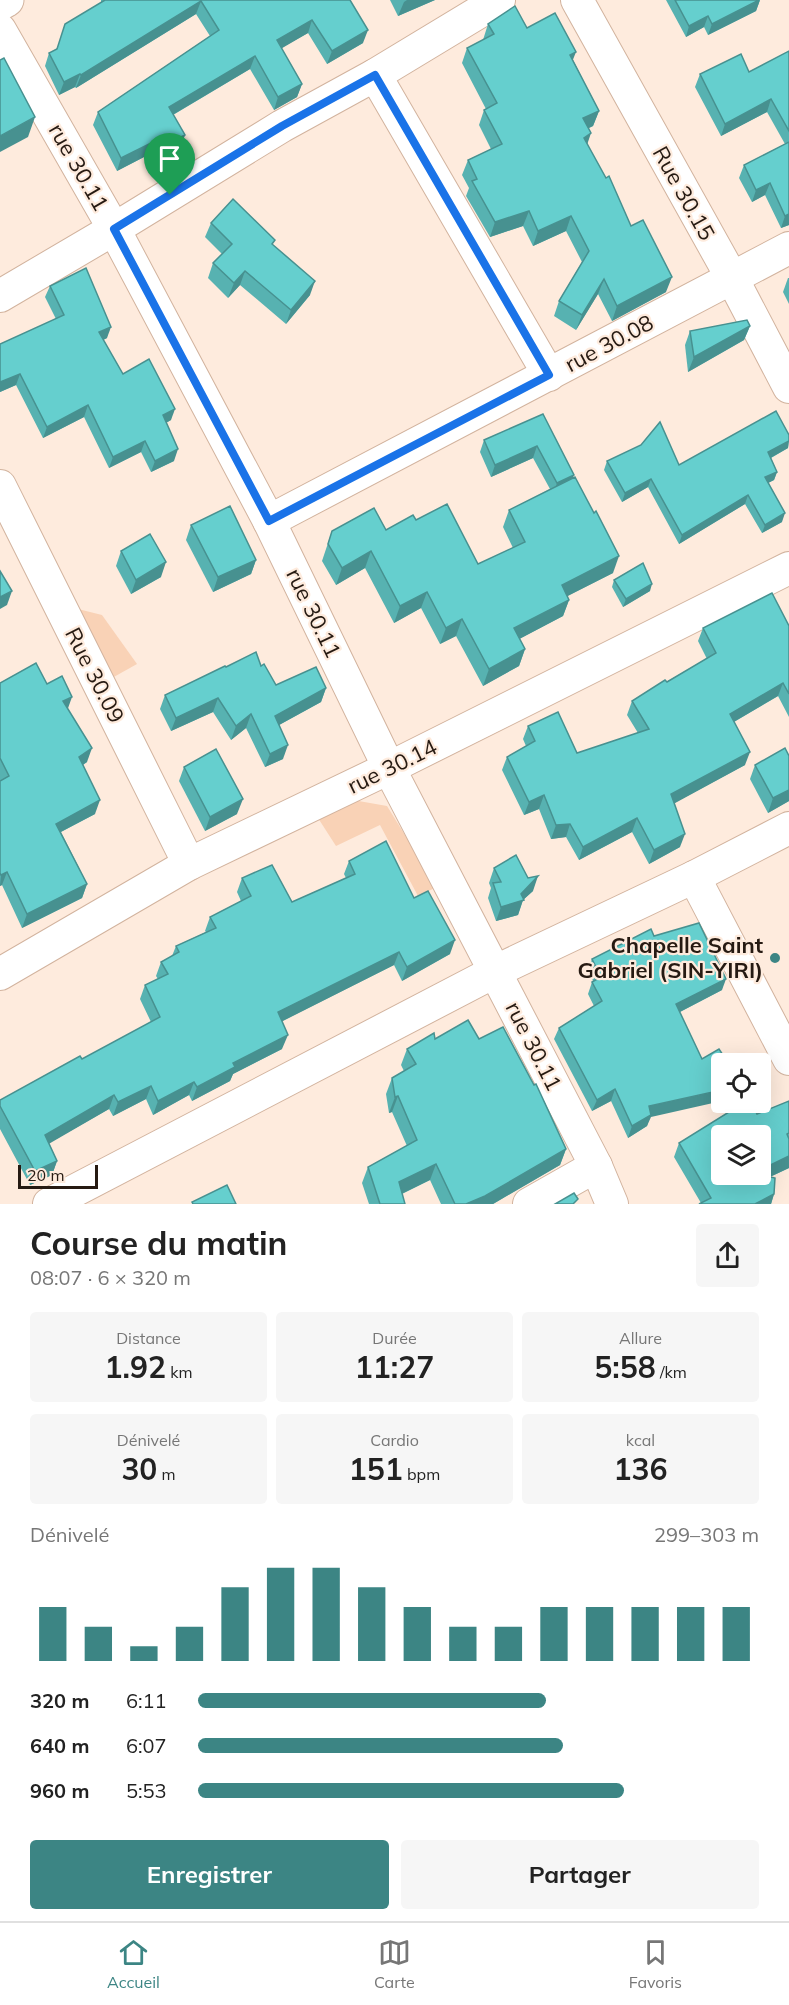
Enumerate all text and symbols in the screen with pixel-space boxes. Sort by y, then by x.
street label: rue 30.11 [43,118,115,216]
pin [144,133,195,195]
street label: Rue 30.15 [647,141,721,245]
icon: arrive [153,142,186,175]
street label: rue 30.08 [560,308,658,378]
street label: rue 30.11 [280,564,348,662]
street label: Rue 30.09 [59,623,131,727]
street label: rue 30.14 [343,732,441,800]
place label: Chapelle Saint Gabriel (SIN-YIRI) [578,931,763,984]
marker: Chapelle Saint Gabriel (SIN-YIRI) [768,951,782,965]
street label: rue 30.11 [500,997,568,1095]
map controls [711,1053,771,1185]
button: locate [711,1053,771,1113]
button: layers [711,1125,771,1185]
scale bar [18,1162,98,1190]
text: 20 m [27,1165,64,1185]
text: Course du matin [30,1222,287,1263]
button: share [696,1224,759,1287]
text: 08:07 · 6 × 320 m [30,1265,191,1290]
text: Distance [116,1328,181,1348]
text: Durée [372,1328,417,1348]
text: Allure [619,1328,662,1348]
text: 1.92 [105,1348,166,1386]
text: 11:27 [355,1348,434,1386]
text: 5:58 [594,1348,656,1386]
text: km [166,1362,192,1382]
text: /km [656,1362,687,1382]
text: Dénivelé [117,1430,180,1450]
text: Cardio [370,1430,419,1450]
text: kcal [626,1430,655,1450]
text: 30 [121,1450,157,1488]
text: 151 [349,1450,403,1488]
text: 136 [614,1450,668,1488]
text: m [157,1464,176,1484]
text: bpm [403,1464,440,1484]
text: Dénivelé [30,1522,109,1547]
text: 299–303 m [654,1522,759,1547]
text: 320 m [30,1688,89,1713]
text: 6:11 [126,1688,167,1713]
text: 640 m [30,1733,89,1758]
text: 6:07 [126,1733,167,1758]
text: 960 m [30,1778,89,1803]
text: 5:53 [126,1778,167,1803]
button: Enregistrer [30,1840,389,1909]
button: Partager [401,1840,759,1909]
tab: Accueil [107,1936,160,1992]
tab: Carte [374,1936,415,1992]
tab: Favoris [629,1936,682,1992]

